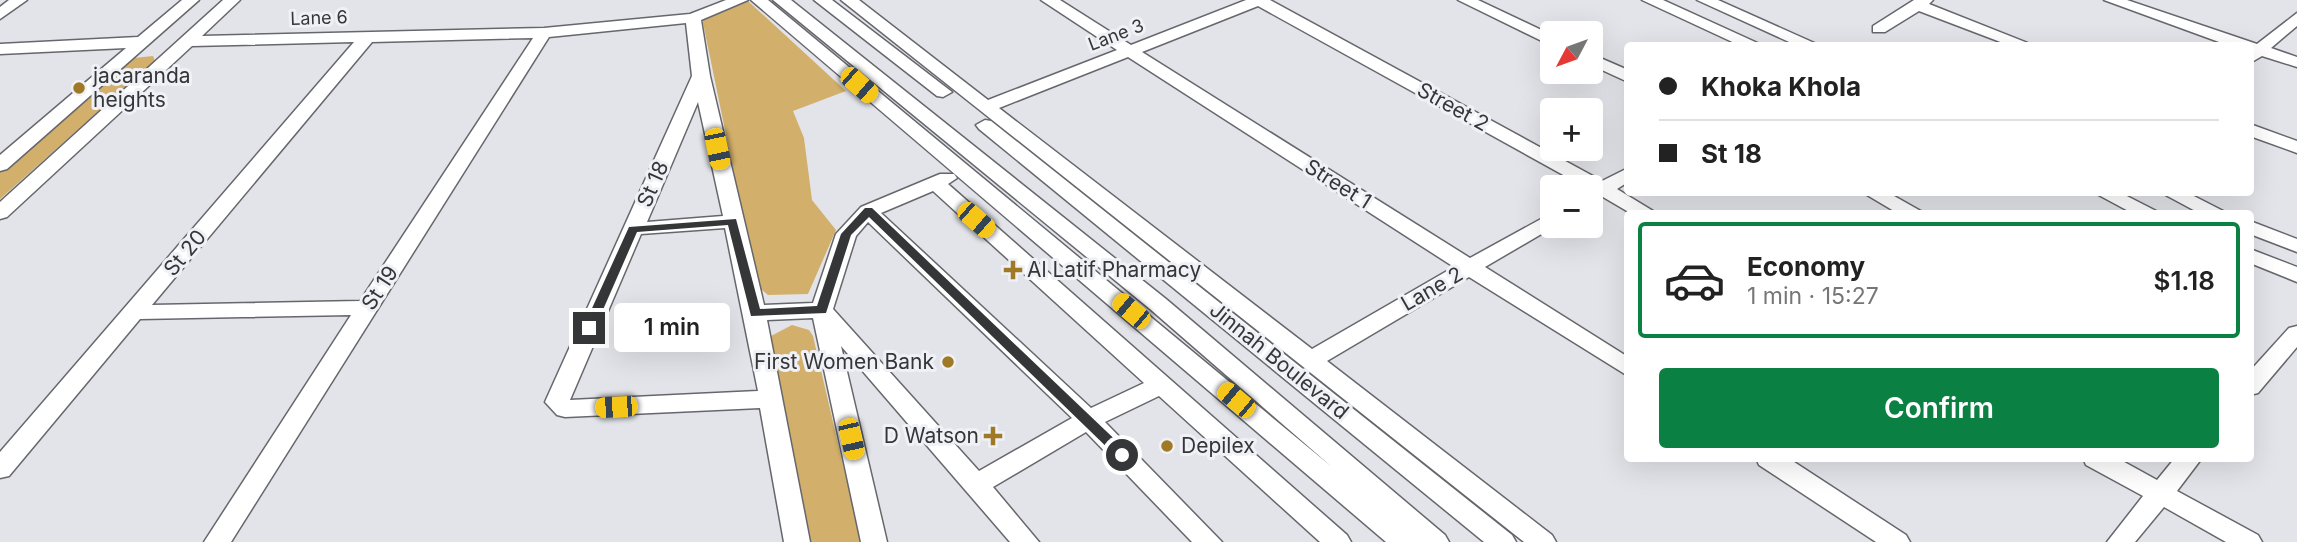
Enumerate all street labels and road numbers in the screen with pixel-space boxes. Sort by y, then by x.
street label: Lane 6 [290,6,348,29]
street label: Lane 3 [1085,14,1146,55]
street label: Street 2 [1413,77,1493,136]
street label: Street 1 [1300,153,1376,214]
street label: St 18 [631,157,674,211]
street label: St 20 [158,225,211,281]
street label: St 19 [356,261,403,315]
street label: Lane 2 [1396,261,1467,316]
street label: Jinnah Boulevard [1205,297,1354,424]

